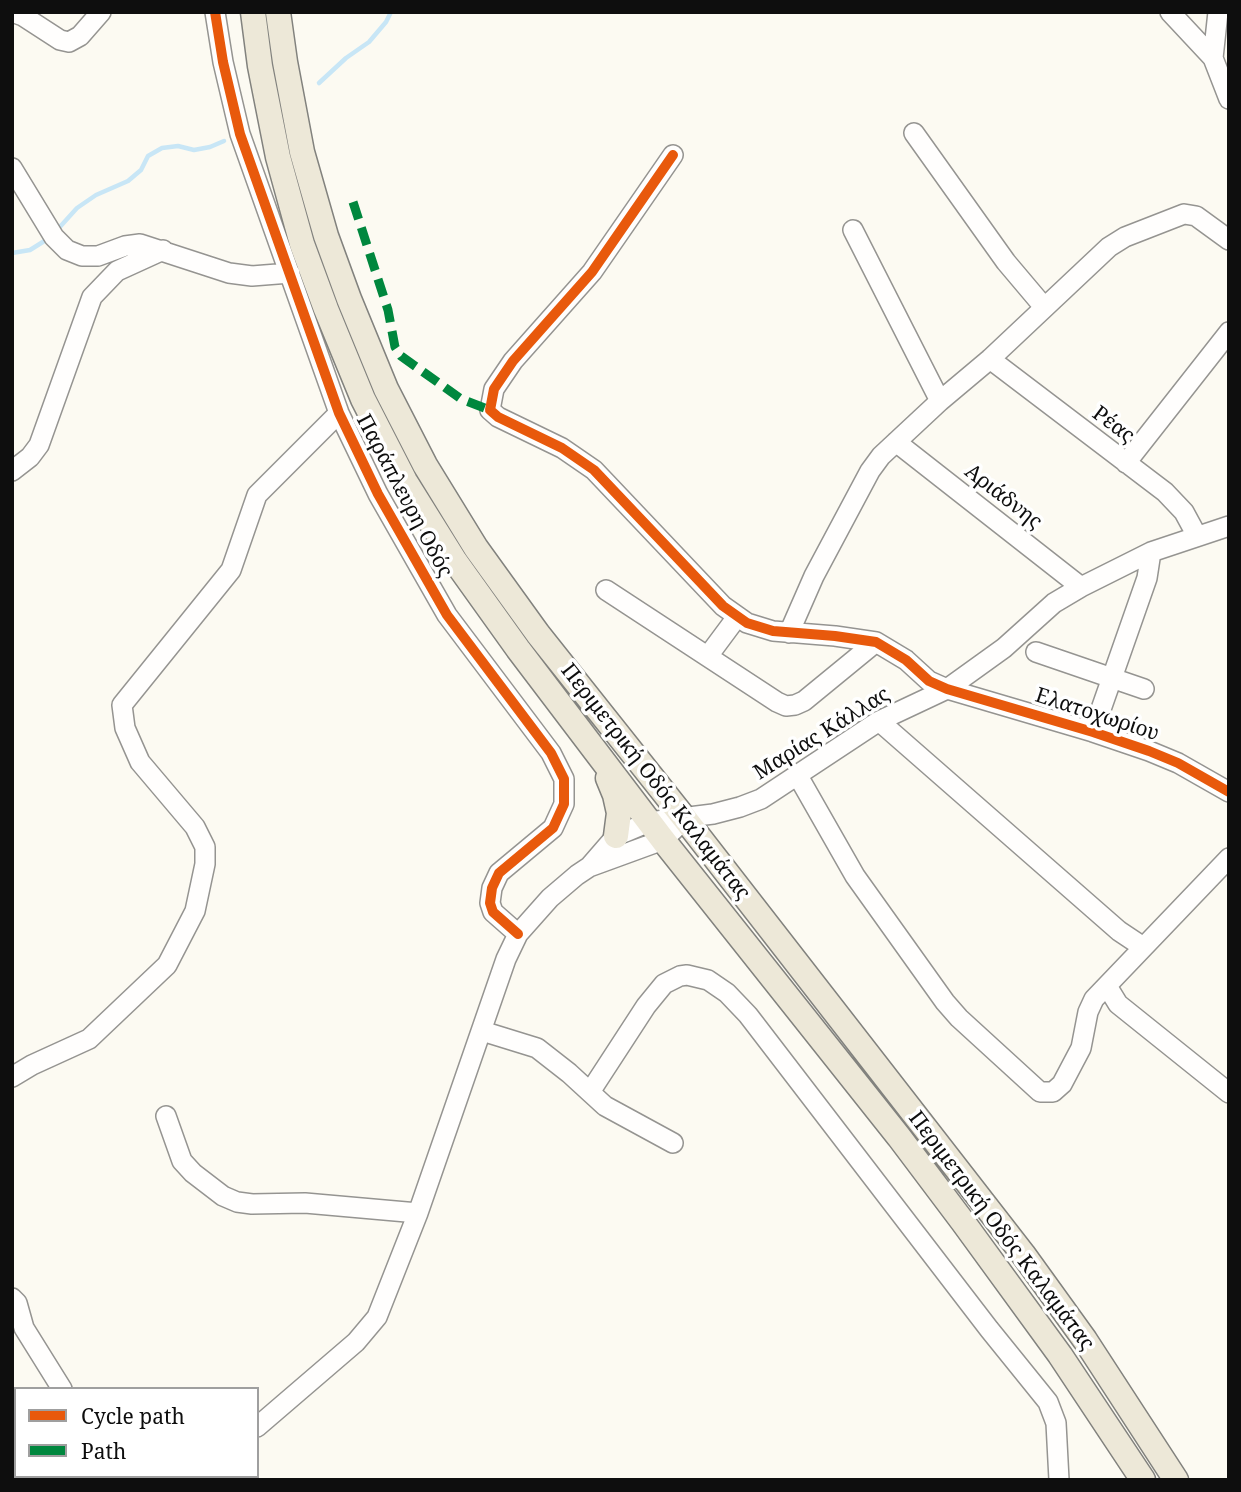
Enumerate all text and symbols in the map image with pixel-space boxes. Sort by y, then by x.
street label: Ρέας [1087,401,1139,449]
street label: Παράπλευρη Οδός [350,410,458,582]
street label: Αριάδνης [959,459,1047,535]
street label: Περιμετρική Οδός Καλαμάτας [555,659,755,905]
street label: Μαρίας Κάλλας [749,682,895,786]
street label: Ελατοχωρίου [1032,683,1162,747]
street label: Περιμετρική Οδός Καλαμάτας [903,1106,1099,1356]
legend [14,1387,259,1478]
text: Cycle path [81,1402,185,1430]
text: Path [81,1437,126,1465]

